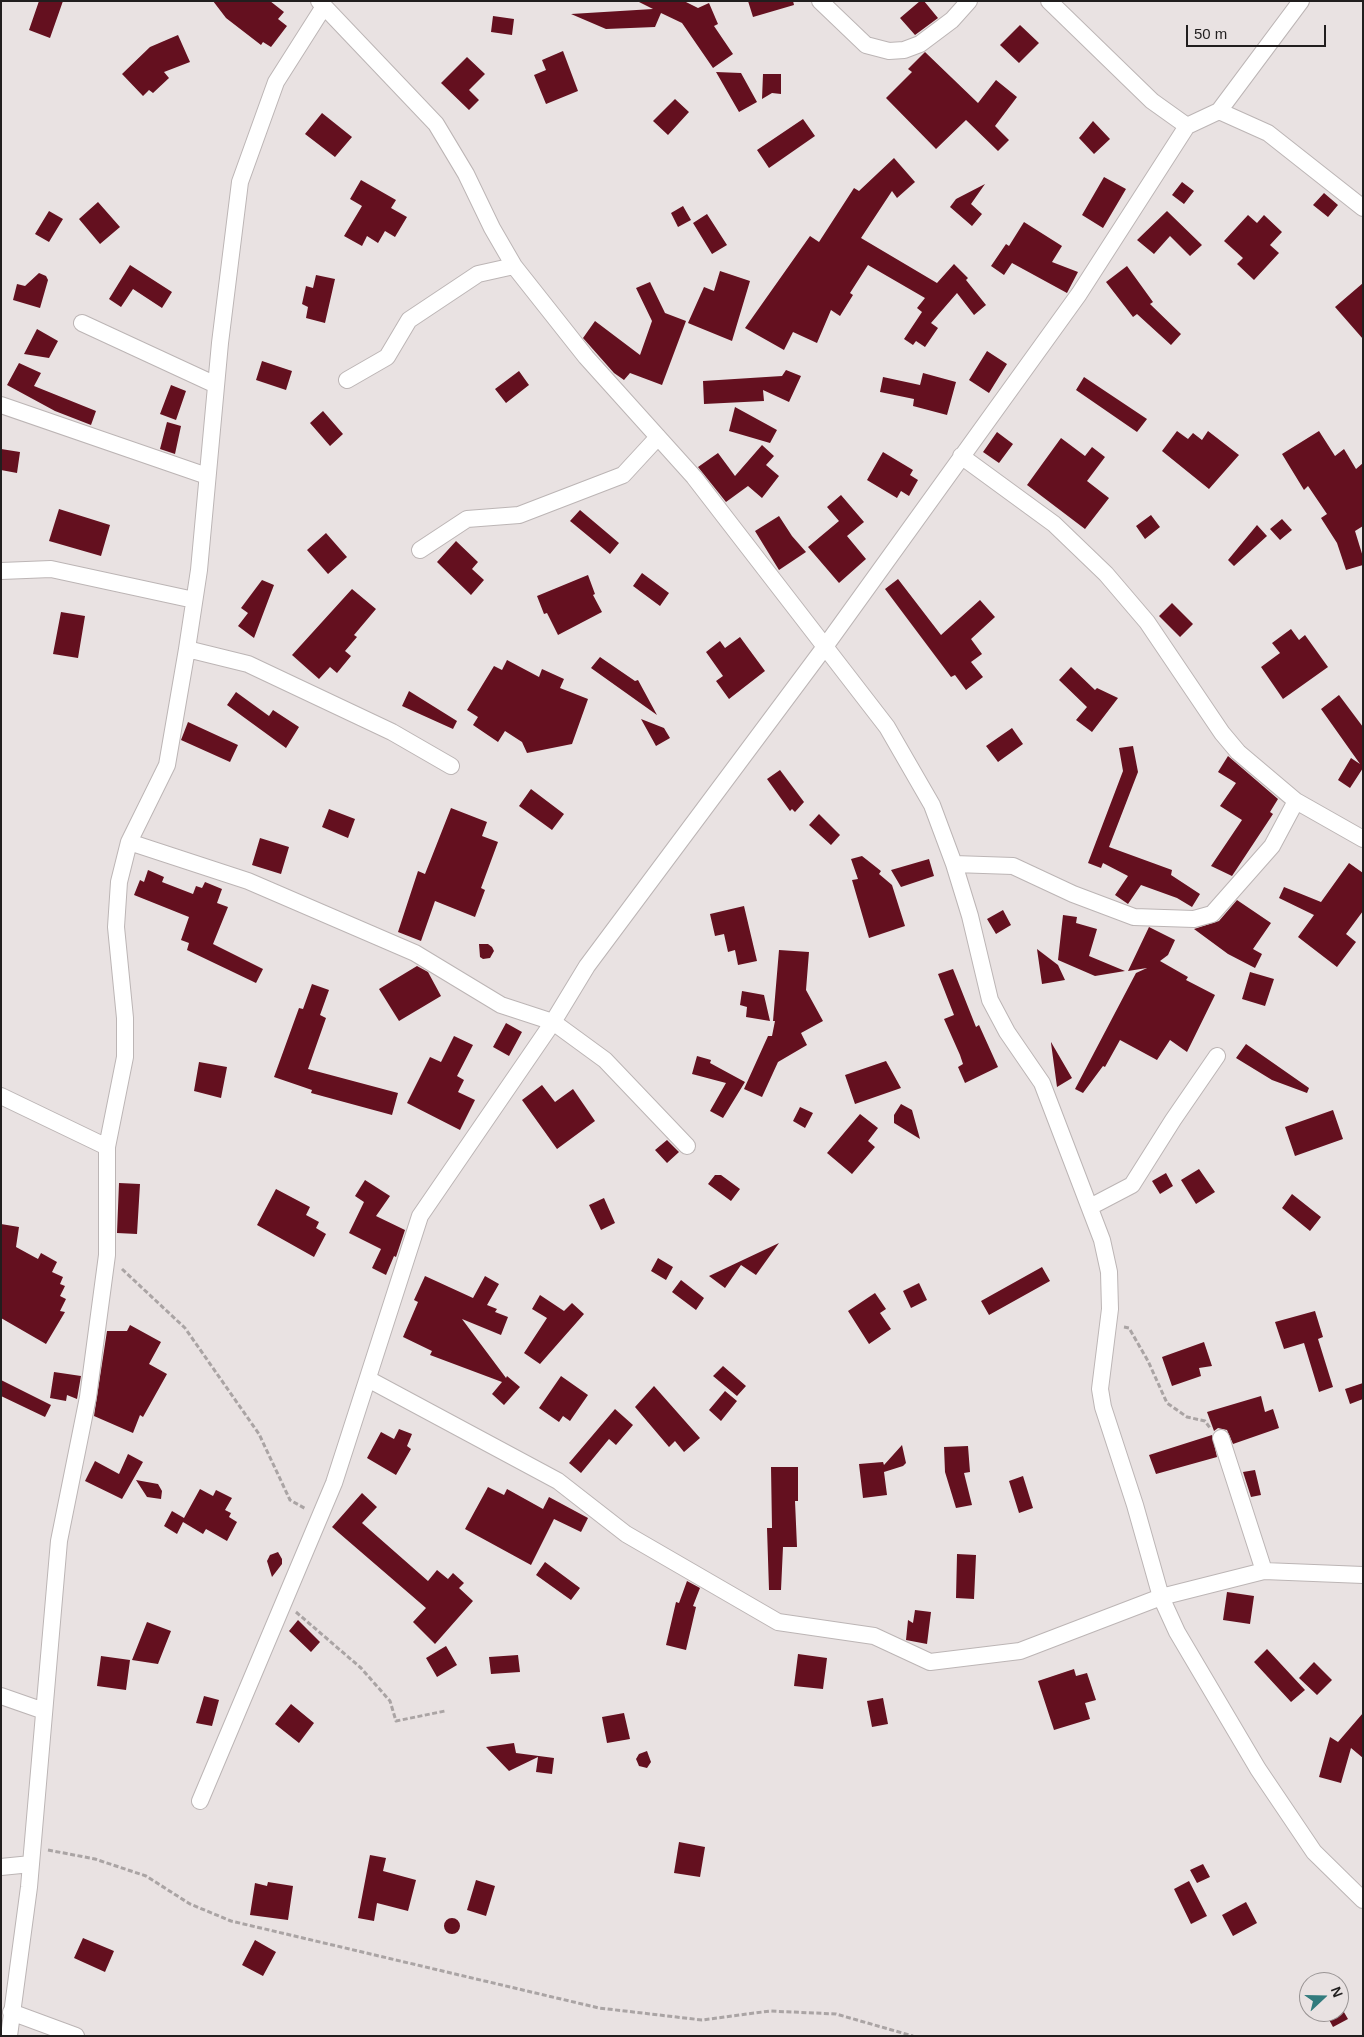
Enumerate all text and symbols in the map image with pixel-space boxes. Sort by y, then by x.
scale bar [1189,15,1329,47]
text: 50 m [1194,25,1227,42]
north arrow [1299,1972,1349,2022]
text: N [1328,1984,1346,2000]

